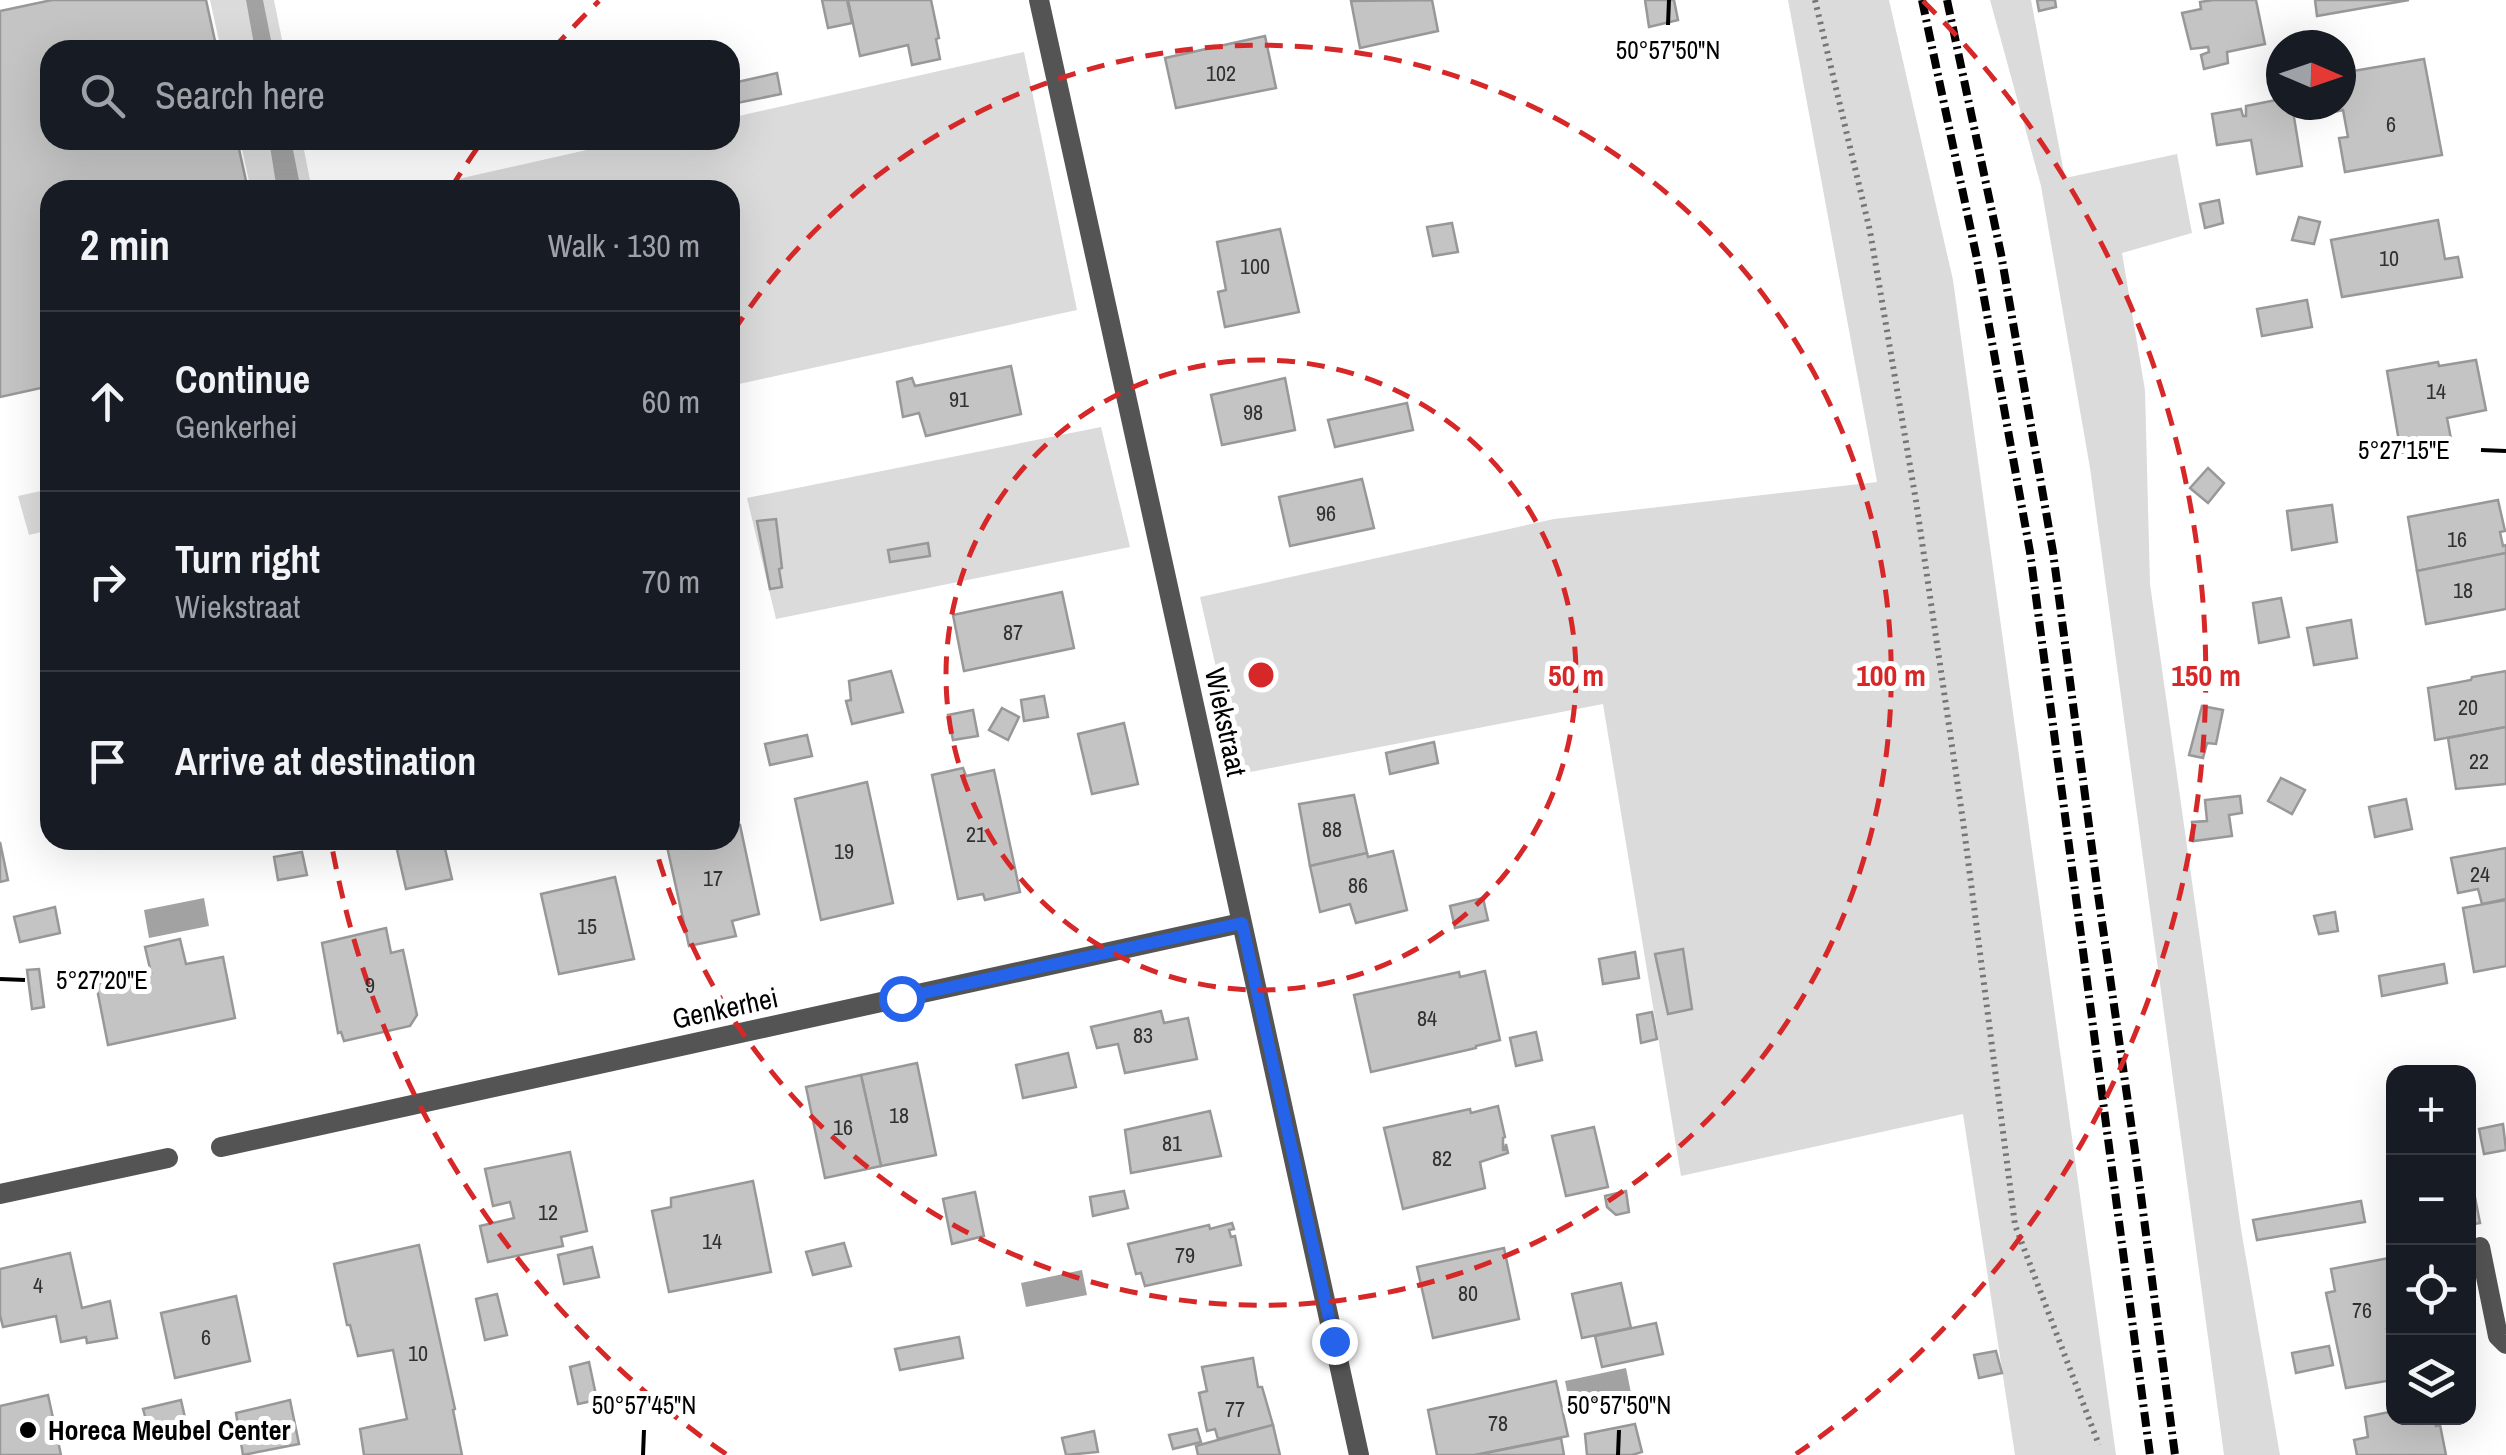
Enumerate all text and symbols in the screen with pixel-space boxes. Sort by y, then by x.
north arrow [2266,30,2356,120]
text: 50°57'50"N [1616,33,1720,67]
search box [40,40,740,150]
house number: 102 [1206,58,1236,88]
icon: search [75,68,130,123]
text: Search here [155,70,325,121]
house number: 6 [2386,109,2396,139]
text: 2 min [80,217,170,273]
text: Walk · 130 m [548,224,700,267]
house number: 10 [2379,243,2399,273]
house number: 100 [1240,251,1270,281]
text: Continue [175,354,310,405]
icon: ahead [80,374,135,429]
house number: 14 [2426,376,2446,406]
text: 60 m [642,380,700,423]
house number: 91 [949,384,969,414]
house number: 98 [1243,397,1263,427]
text: Genkerhei [175,405,298,448]
text: 5°27'15"E [2358,433,2450,467]
house number: 96 [1316,498,1336,528]
house number: 16 [2447,524,2467,554]
text: Turn right [175,534,320,585]
icon: right [80,554,135,609]
text: 70 m [642,560,700,603]
house number: 18 [2453,575,2473,605]
text: Wiekstraat [175,585,300,628]
house number: 87 [1003,617,1023,647]
text: 50 m [1548,655,1604,695]
text: 100 m [1856,655,1926,695]
text: 150 m [2171,655,2241,695]
centre of rings [1243,657,1279,693]
street label: Wiekstraat [1196,664,1256,780]
house number: 20 [2458,692,2478,722]
icon: arrive [80,734,135,789]
text: Arrive at destination [175,736,476,787]
house number: 22 [2469,746,2489,776]
house number: 88 [1322,814,1342,844]
house number: 21 [966,819,986,849]
house number: 19 [834,836,854,866]
house number: 24 [2470,859,2490,889]
house number: 17 [703,863,723,893]
house number: 86 [1348,870,1368,900]
house number: 15 [577,911,597,941]
text: 5°27'20"E [56,963,148,997]
house number: 9 [365,970,375,1000]
route start [879,976,925,1022]
street label: Genkerhei [669,978,781,1038]
house number: 84 [1417,1003,1437,1033]
house number: 83 [1133,1020,1153,1050]
map controls [2386,1065,2476,1425]
button: + [2386,1065,2476,1155]
house number: 18 [889,1100,909,1130]
house number: 16 [833,1112,853,1142]
house number: 81 [1162,1128,1182,1158]
house number: 82 [1432,1143,1452,1173]
button: − [2386,1155,2476,1245]
house number: 12 [538,1197,558,1227]
house number: 14 [702,1226,722,1256]
house number: 79 [1175,1240,1195,1270]
button: locate [2386,1245,2476,1335]
house number: 4 [33,1270,43,1300]
house number: 80 [1458,1278,1478,1308]
house number: 76 [2352,1295,2372,1325]
route end [1312,1319,1358,1365]
house number: 6 [201,1322,211,1352]
button: layers [2386,1335,2476,1425]
house number: 10 [408,1338,428,1368]
text: 50°57'45"N [592,1388,696,1422]
text: 50°57'50"N [1567,1388,1671,1422]
house number: 77 [1225,1394,1245,1424]
house number: 78 [1488,1408,1508,1438]
place label: Horeca Meubel Center [48,1411,290,1449]
marker: Horeca Meubel Center [17,1419,39,1441]

